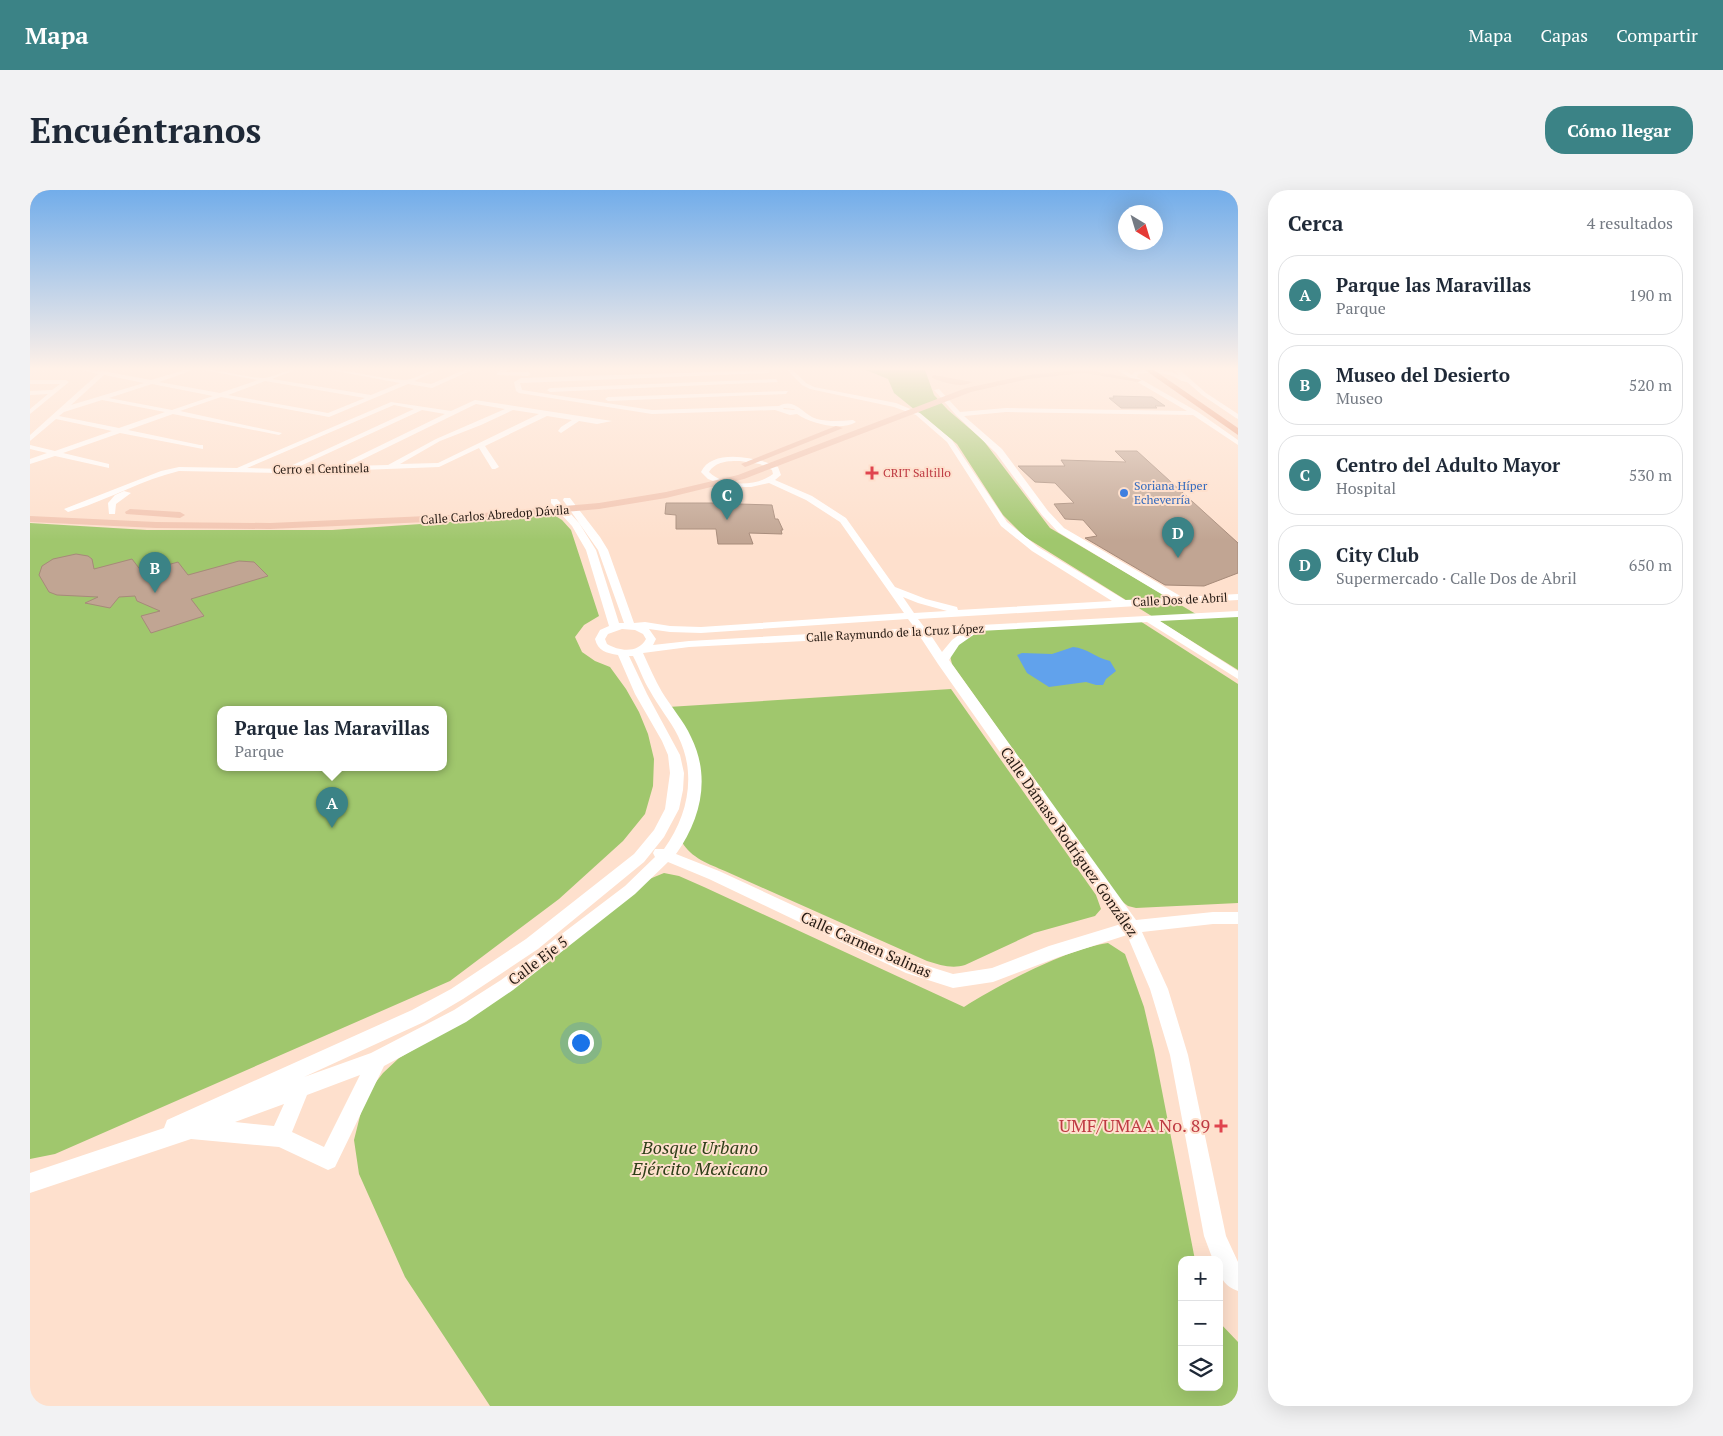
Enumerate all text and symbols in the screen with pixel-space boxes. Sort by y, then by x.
text: Mapa [25,19,89,51]
text: Mapa [1468,23,1512,47]
text: Capas [1540,23,1588,47]
text: Compartir [1616,23,1698,47]
button: Cómo llegar [1545,106,1693,154]
text: Encuéntranos [30,107,261,153]
north arrow [1118,205,1163,250]
text: Cerca [1288,209,1343,237]
text: 4 resultados [1587,212,1673,234]
text: Parque las Maravillas [1336,272,1531,297]
text: A [1299,284,1311,306]
text: 190 m [1629,284,1672,306]
text: Parque [1336,297,1386,319]
text: Museo del Desierto [1336,362,1510,387]
text: B [1300,374,1310,396]
text: 520 m [1629,374,1672,396]
text: Museo [1336,387,1383,409]
text: Centro del Adulto Mayor [1336,452,1560,477]
street label: Cerro el Centinela [273,460,369,477]
text: C [1300,464,1310,486]
text: 530 m [1629,464,1672,486]
place label: CRIT Saltillo [883,465,951,480]
marker: CRIT Saltillo [865,466,879,480]
text: Hospital [1336,477,1396,499]
place label: Soriana Híper Echeverría [1134,478,1208,507]
pin: C [711,479,743,520]
marker: Soriana Híper Echeverría [1118,487,1130,499]
street label: Calle Carlos Abredop Dávila [420,502,570,527]
pin: D [1162,517,1194,558]
text: City Club [1336,542,1419,567]
pin: B [139,552,171,593]
text: D [1299,554,1311,576]
text: 650 m [1629,554,1672,576]
text: Supermercado · Calle Dos de Abril [1336,567,1577,589]
street label: Calle Dos de Abril [1132,590,1228,609]
street label: Calle Raymundo de la Cruz López [806,620,985,645]
popup [217,706,447,771]
text: Parque las Maravillas [234,715,430,740]
text: Parque [234,740,284,762]
street label: Calle Dámaso Rodríguez González [996,743,1143,940]
pin: A [316,787,348,828]
street label: Calle Carmen Salinas [798,906,935,982]
street label: Calle Eje 5 [504,931,571,989]
your location [568,1030,594,1056]
place label: UMF/UMAA No. 89 [1059,1113,1210,1137]
marker: UMF/UMAA No. 89 [1214,1119,1228,1133]
park label: Bosque Urbano Ejército Mexicano [631,1135,768,1180]
map controls [1178,1256,1223,1391]
button: + [1178,1256,1223,1301]
button: − [1178,1301,1223,1346]
button: layers [1178,1346,1223,1391]

